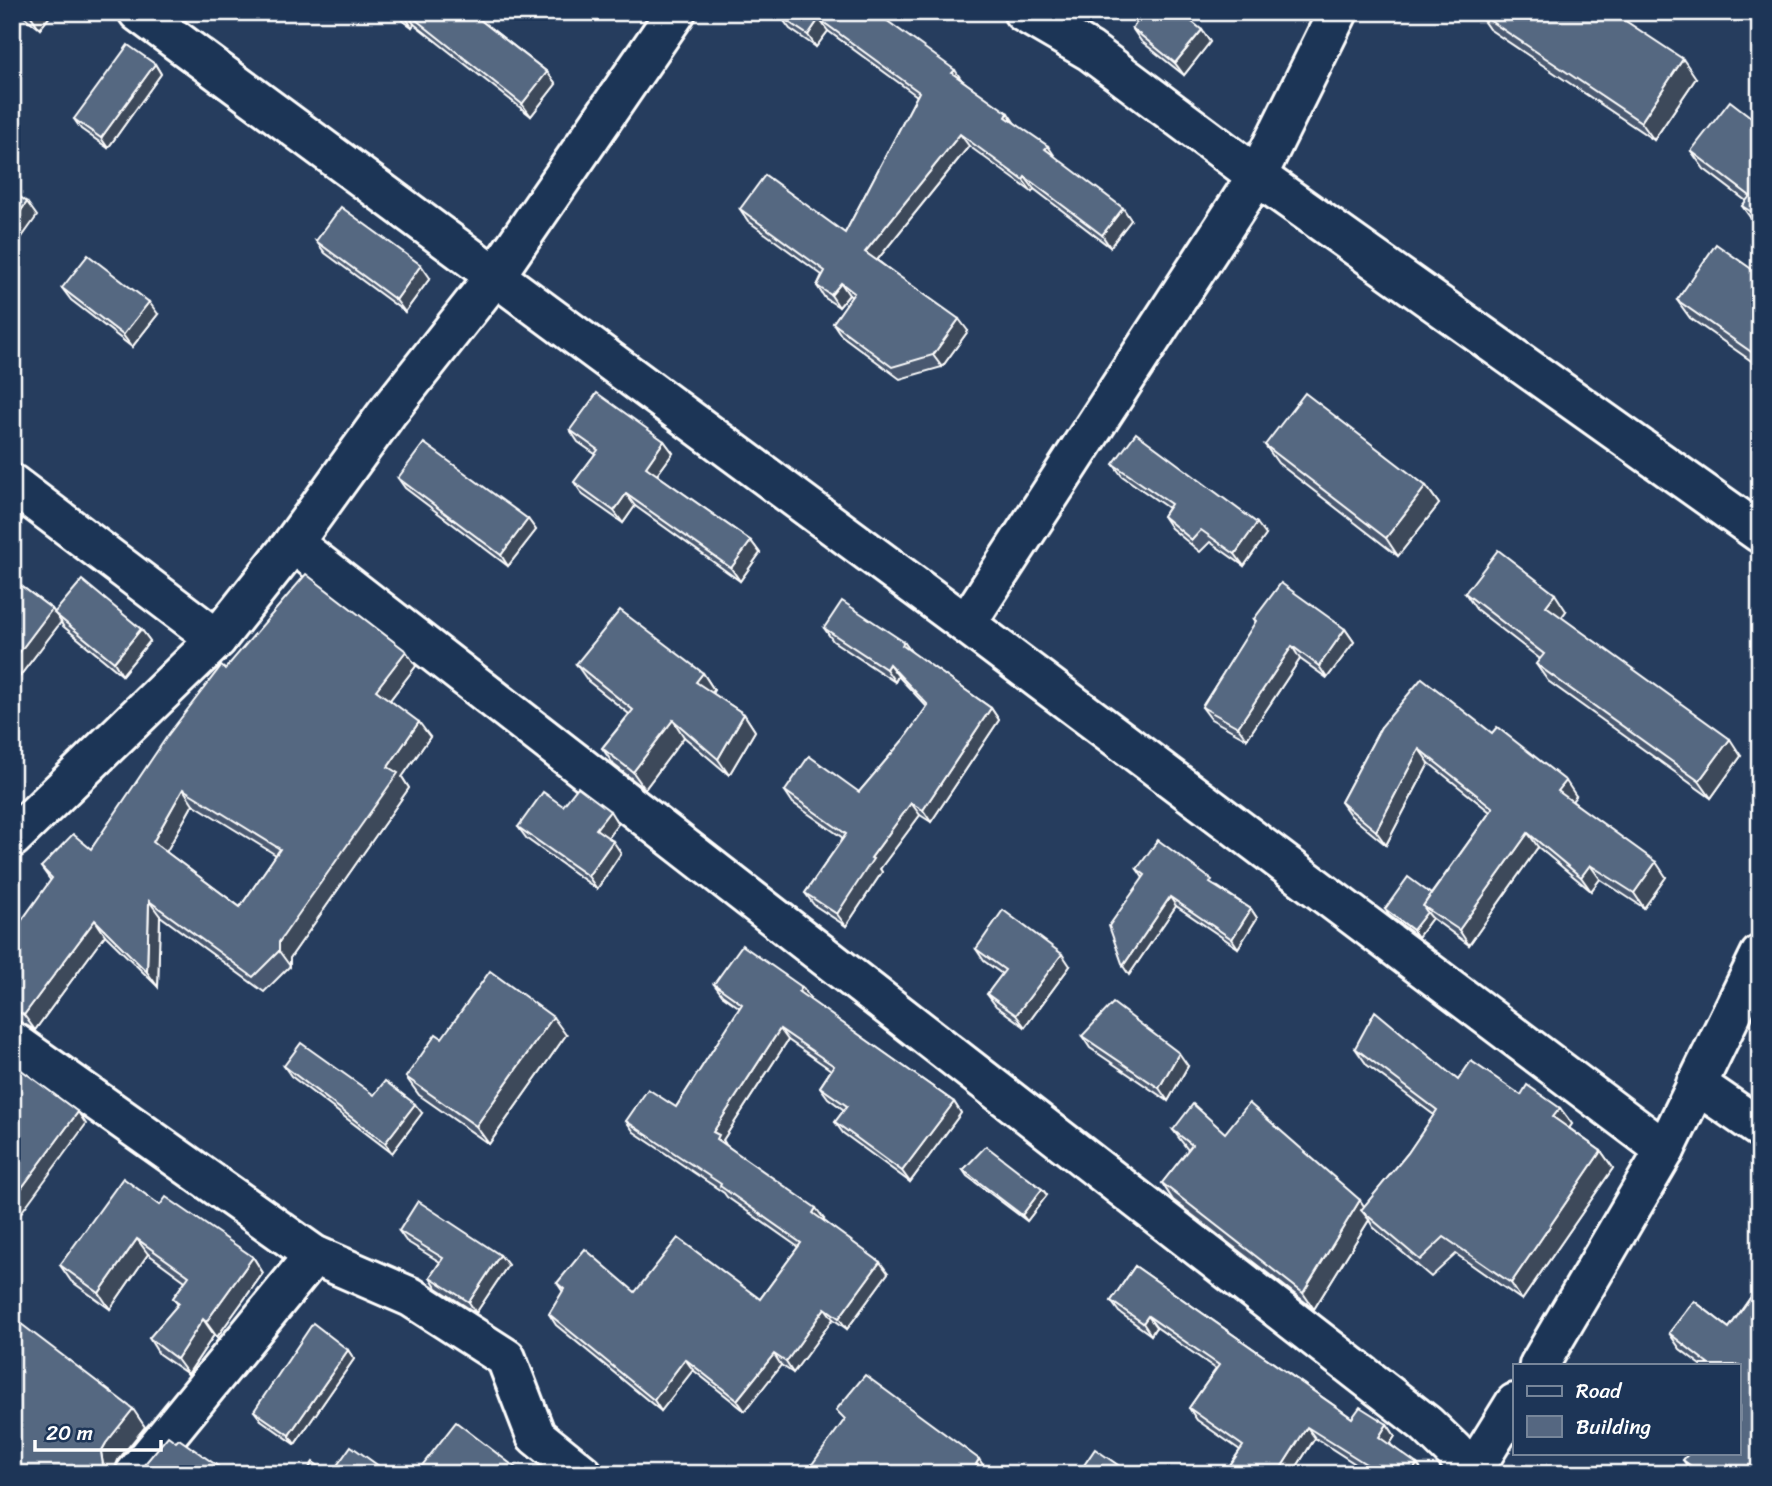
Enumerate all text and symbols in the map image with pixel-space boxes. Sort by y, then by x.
legend [1513,1364,1740,1454]
text: Road [1576,1372,1623,1410]
text: Building [1576,1408,1652,1446]
scale bar [35,1409,161,1453]
text: 20 m [46,1414,93,1452]

